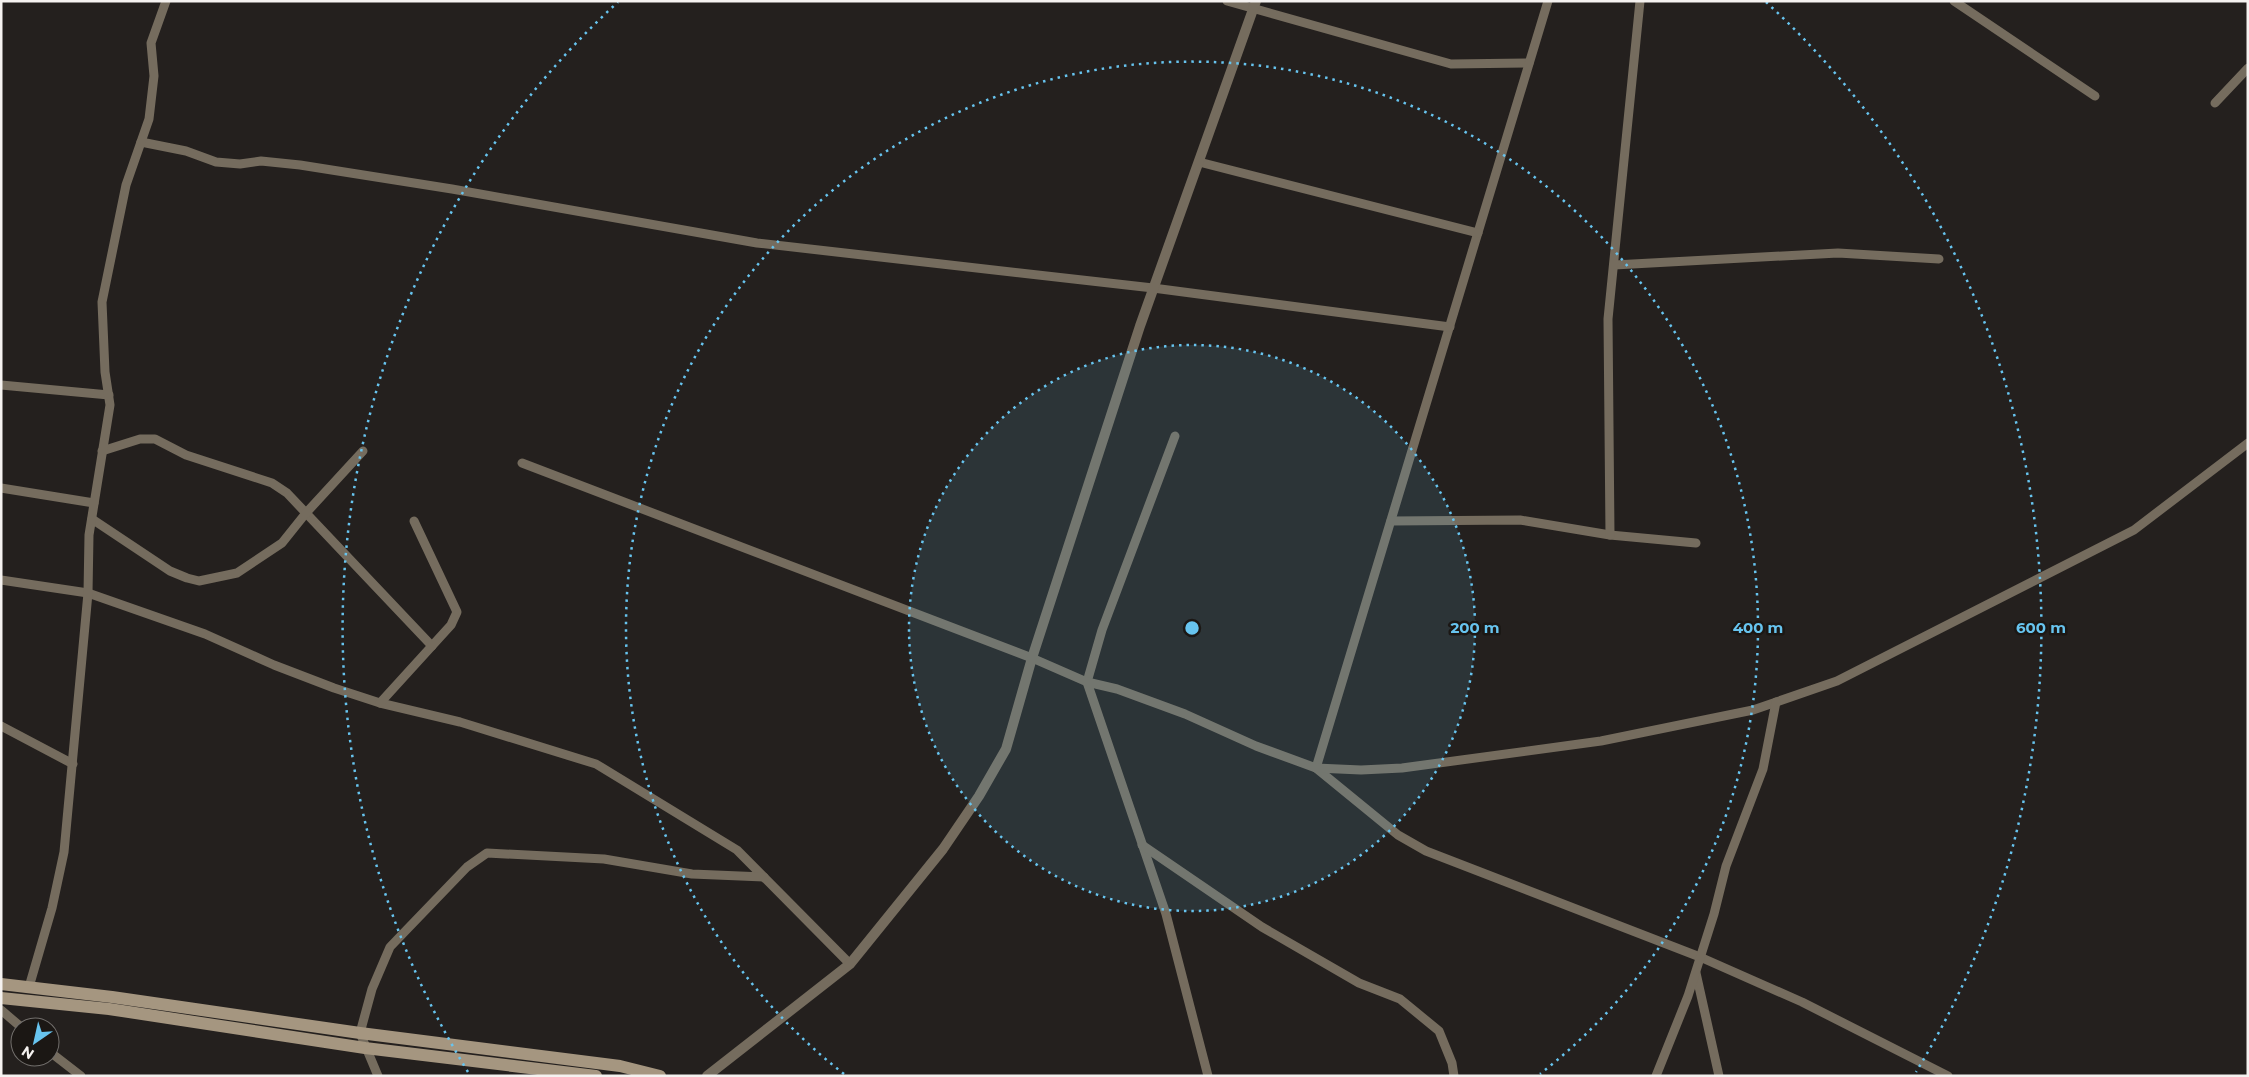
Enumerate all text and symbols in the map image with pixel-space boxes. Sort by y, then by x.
text: 200 m [1450,618,1500,637]
text: 400 m [1733,618,1783,637]
text: 600 m [2016,618,2066,637]
centre of rings [1183,619,1201,637]
north arrow [10,1017,60,1067]
text: N [18,1042,37,1063]

